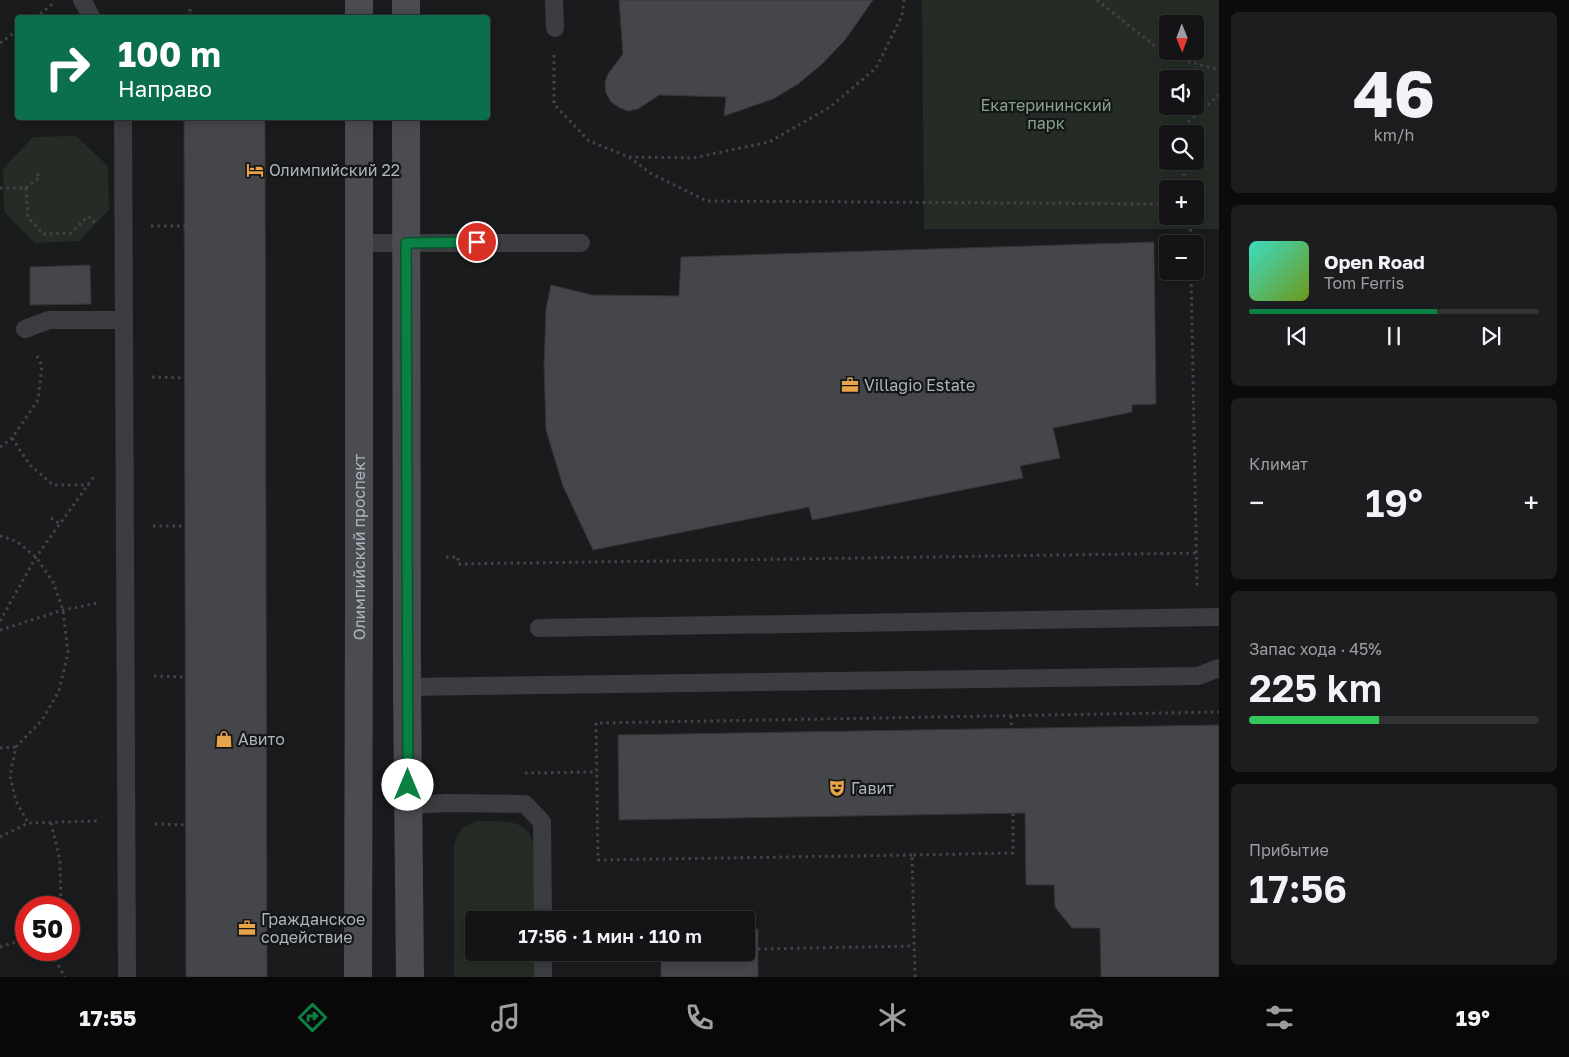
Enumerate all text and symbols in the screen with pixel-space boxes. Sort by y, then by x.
north arrow [1159,15,1204,60]
map controls [1159,15,1204,280]
text: 100 m [118,33,221,75]
icon: right [35,35,100,100]
text: 46 [1353,53,1435,131]
button: sound [1159,70,1204,115]
text: Направо [118,75,212,102]
park label: Екатерининский парк [981,95,1111,133]
button: search [1159,125,1204,170]
text: km/h [1374,125,1414,145]
hotel icon: Олимпийский 22 [245,160,265,180]
place label: Олимпийский 22 [269,160,400,180]
button: + [1159,180,1204,225]
pin [456,221,498,263]
icon: arrive [463,228,491,256]
button: − [1159,235,1204,280]
text: Open Road [1324,250,1425,273]
text: Tom Ferris [1324,273,1404,293]
icon: previous [1283,322,1311,350]
icon: pause [1380,322,1408,350]
icon: next [1477,322,1505,350]
office icon: Villagio Estate [840,375,860,395]
place label: Villagio Estate [864,375,975,395]
street label: Олимпийский проспект [349,454,369,640]
text: Климат [1249,454,1308,474]
text: 19° [1365,480,1423,525]
text: − [1249,486,1264,519]
text: + [1524,486,1539,519]
text: Запас хода · 45% [1249,639,1382,659]
text: 225 km [1249,665,1382,710]
shop icon: Авито [214,729,234,749]
place label: Авито [238,729,285,749]
position arrow [381,758,433,810]
theatre icon: Гавит [827,778,847,798]
place label: Гавит [851,778,894,798]
text: Прибытие [1249,840,1329,860]
text: 17:56 [1249,866,1347,911]
speed limit sign: 50 [15,896,80,961]
place label: Гражданское содействие [261,909,365,947]
office icon: Гражданское содействие [237,918,257,938]
text: 17:56 · 1 мин · 110 m [518,924,702,947]
icon: directions [295,1000,330,1035]
icon: music [488,1000,523,1035]
icon: phone [682,1000,717,1035]
icon: climate [875,1000,910,1035]
icon: car [1069,1000,1104,1035]
icon: filters [1262,1000,1297,1035]
text: 17:55 [79,1004,136,1031]
text: 19° [1456,1004,1490,1031]

